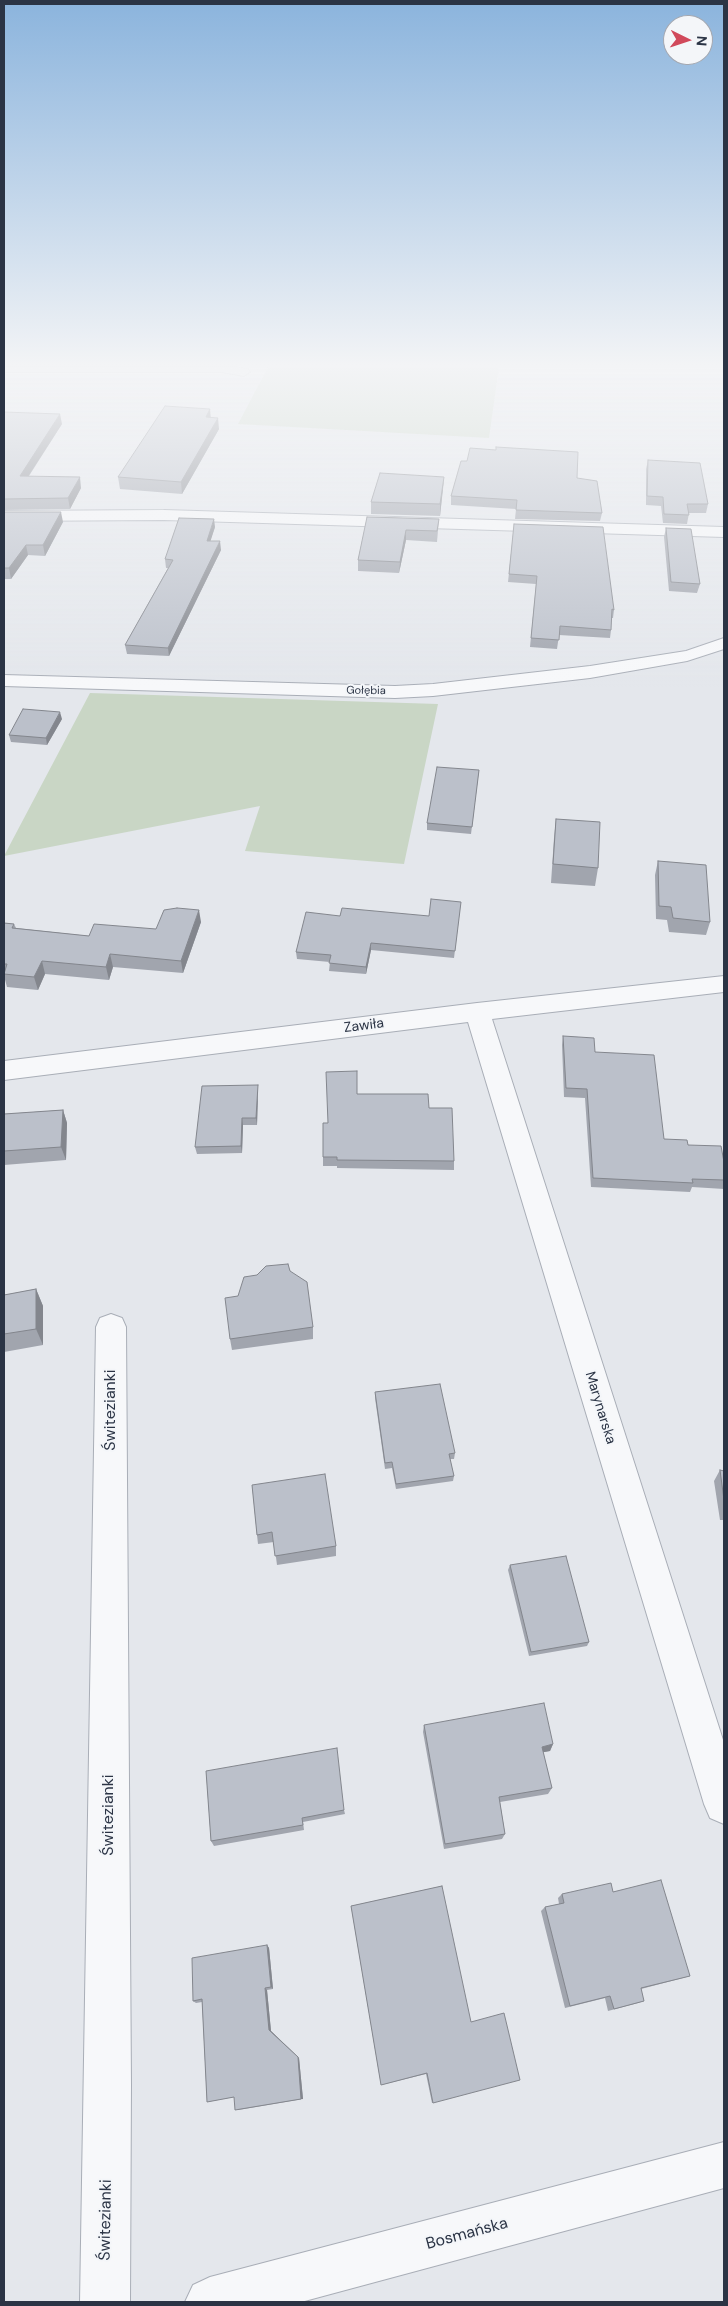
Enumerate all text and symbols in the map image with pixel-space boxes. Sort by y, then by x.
north arrow [663,15,713,65]
text: N [693,35,711,47]
street label: Gołębia [346,684,386,698]
street label: Zawiła [343,1015,385,1037]
street label: Świtezianki [101,1369,121,1451]
street label: Marynarska [581,1370,619,1446]
street label: Świtezianki [99,1774,119,1856]
street label: Świtezianki [96,2179,116,2261]
street label: Bosmańska [424,2214,510,2254]

